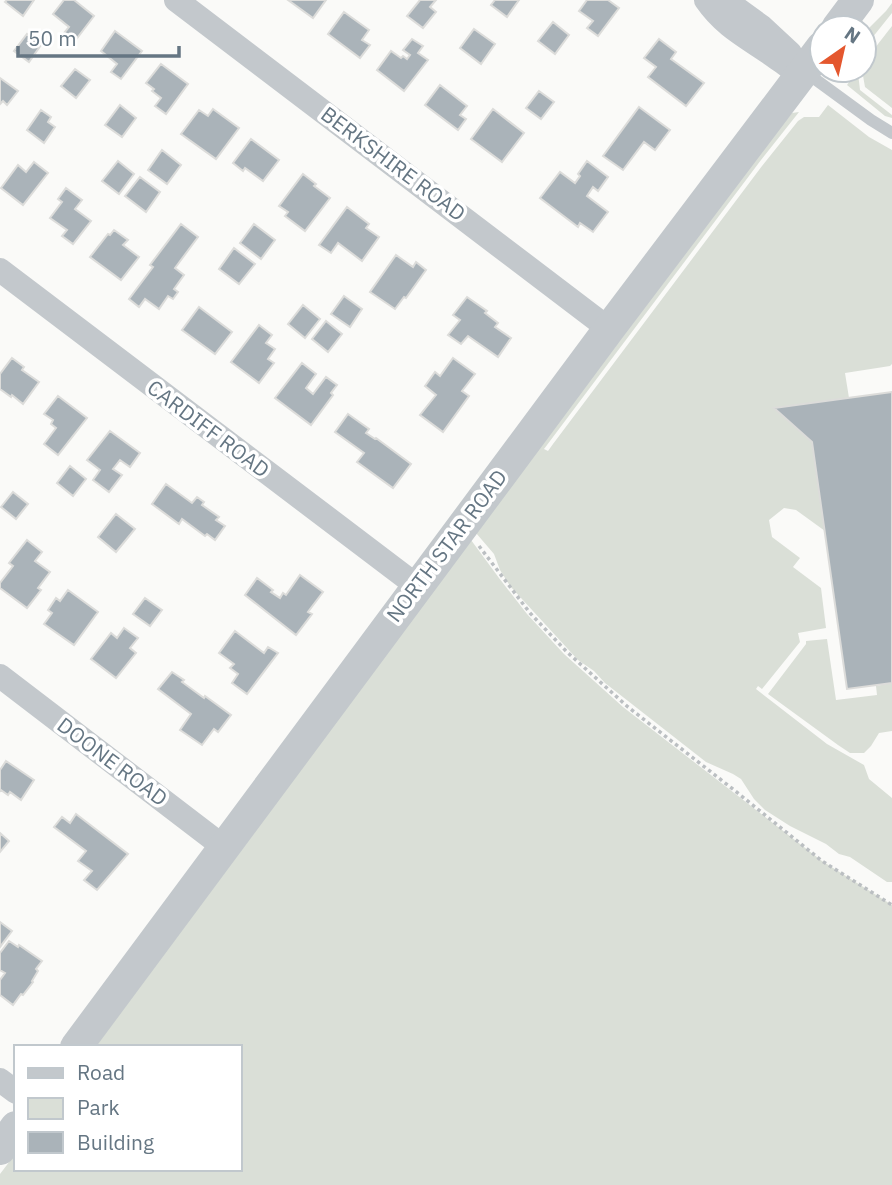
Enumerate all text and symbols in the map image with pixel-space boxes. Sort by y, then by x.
scale bar [18,14,178,58]
north arrow [808,14,878,84]
text: N [840,21,865,49]
text: 50 m [28,24,77,52]
street label: BERKSHIRE ROAD [316,100,472,227]
street label: CARDIFF ROAD [142,373,275,483]
street label: NORTH STAR ROAD [380,463,513,627]
street label: DOONE ROAD [52,711,173,812]
legend [14,1045,242,1171]
text: Road [77,1058,125,1086]
text: Park [77,1093,120,1121]
text: Building [77,1128,154,1156]

